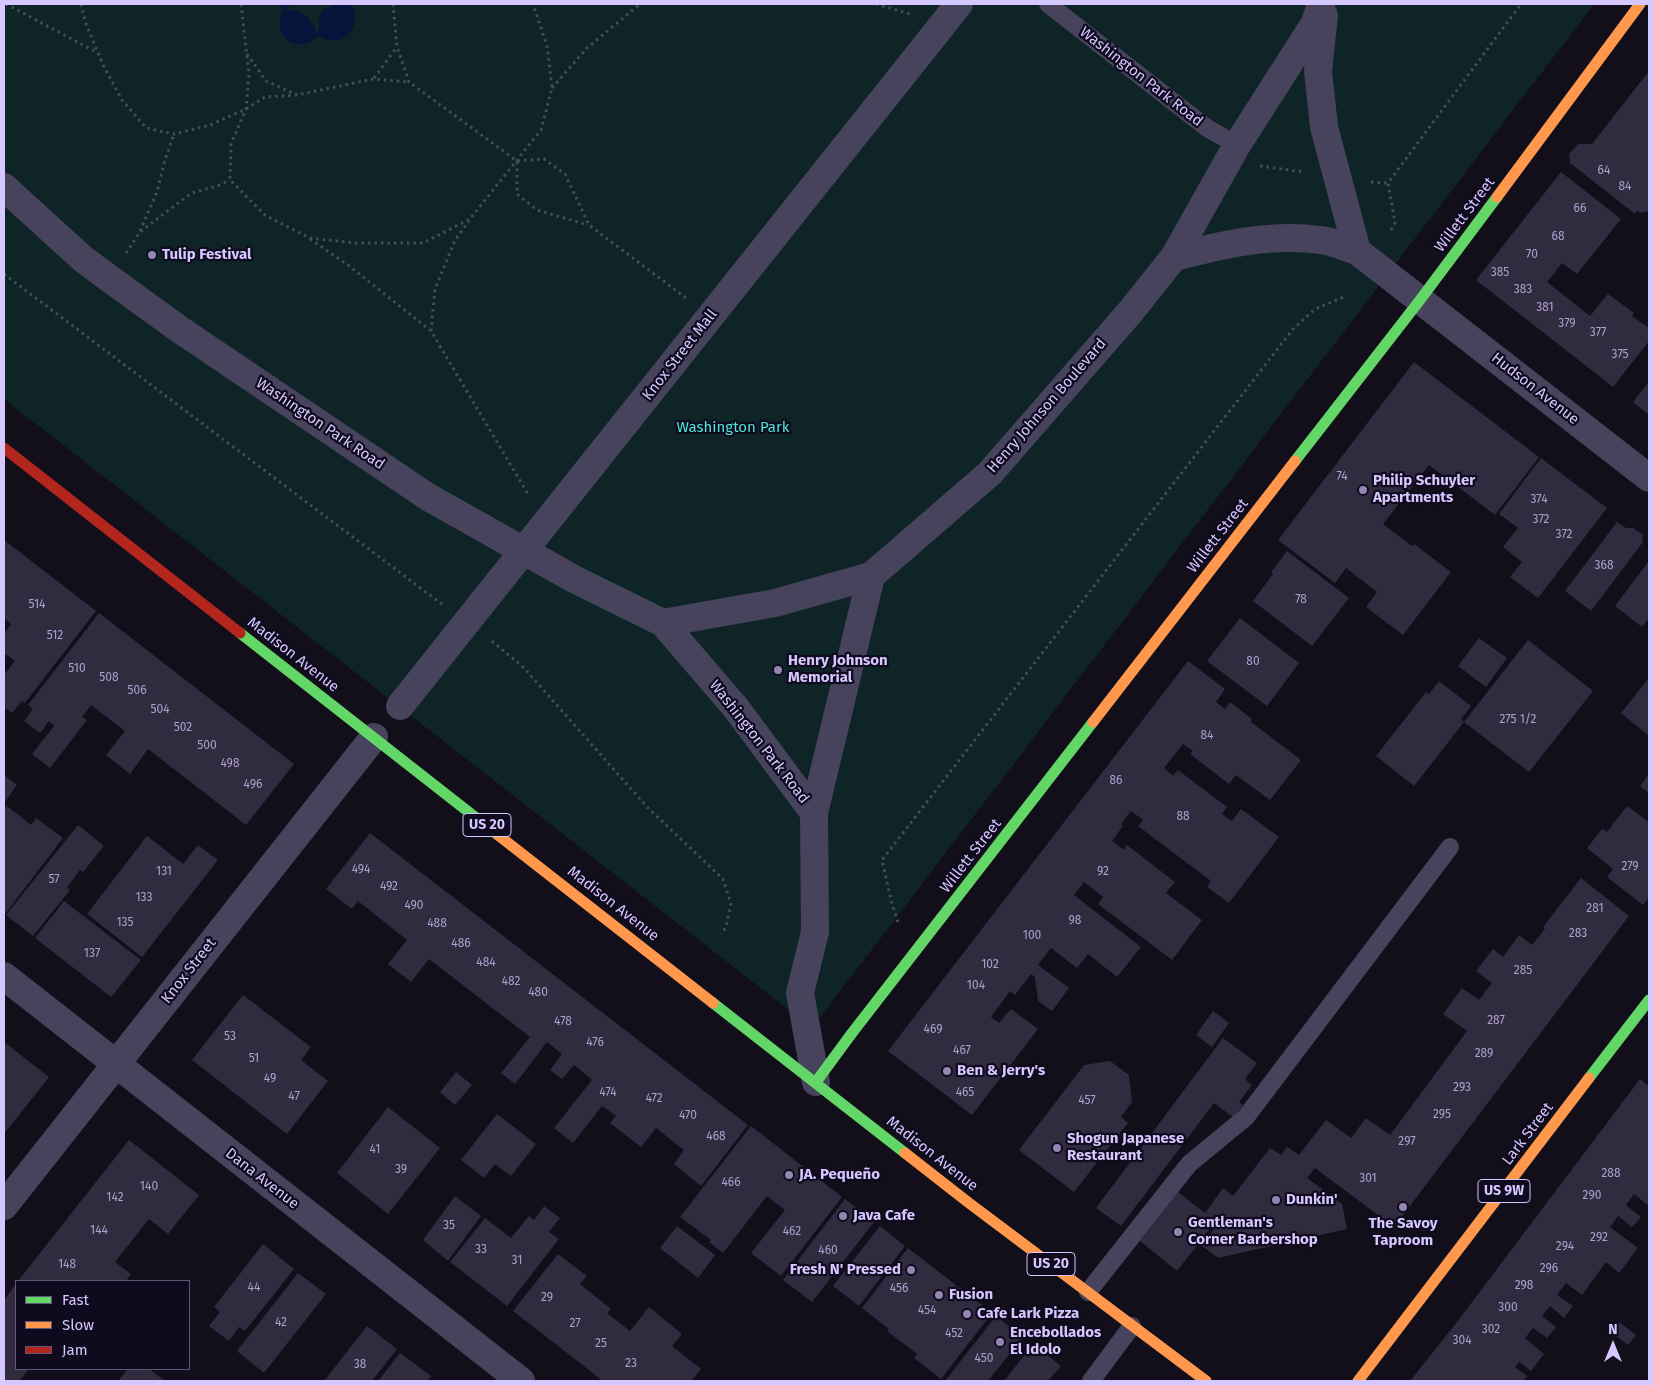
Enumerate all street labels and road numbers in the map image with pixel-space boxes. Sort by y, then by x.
street label: Washington Park Road [1076,23,1206,131]
street label: Willett Street [1431,174,1499,256]
street label: Knox Street Mall [639,306,721,404]
street label: Henry Johnson Boulevard [984,335,1110,477]
street label: Hudson Avenue [1488,349,1582,429]
street label: Washington Park Road [252,374,388,474]
street label: Willett Street [1184,495,1252,577]
street label: Madison Avenue [244,614,342,696]
street label: Washington Park Road [705,677,813,807]
road number: US 20 [463,814,511,836]
street label: Willett Street [937,815,1005,897]
street label: Madison Avenue [564,863,662,945]
street label: Knox Street [158,935,220,1007]
street label: Lark Street [1499,1099,1557,1169]
street label: Madison Avenue [883,1113,981,1195]
street label: Dana Avenue [222,1145,302,1213]
road number: US 9W [1478,1180,1530,1202]
road number: US 20 [1027,1252,1075,1276]

